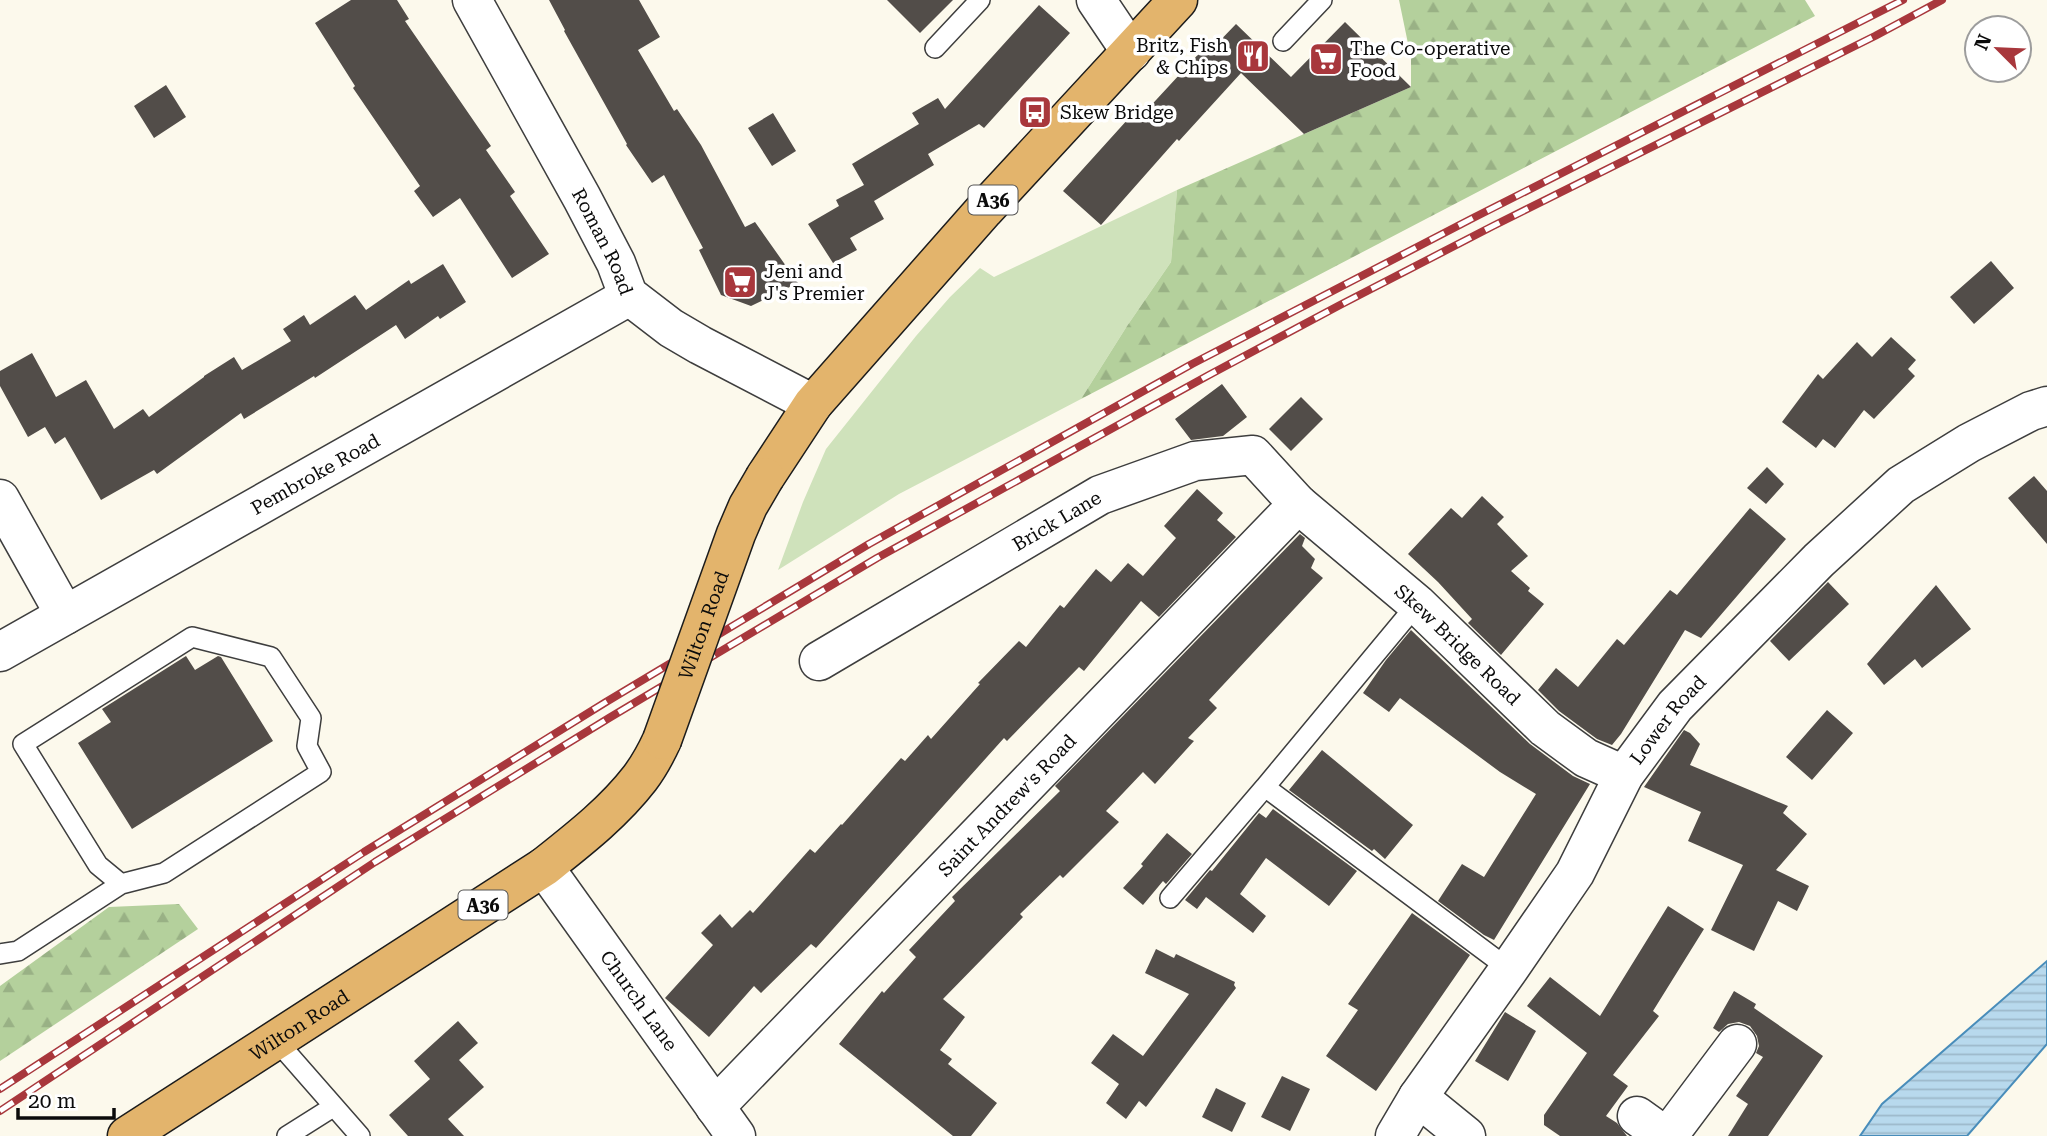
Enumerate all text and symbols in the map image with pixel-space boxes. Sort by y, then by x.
north arrow [1963,14,2033,84]
text: N [1969,31,1997,54]
place label: Britz, Fish & Chips [1136,34,1228,79]
restaurant icon: Britz, Fish & Chips [1234,37,1272,75]
place label: The Co-operative Food [1350,37,1510,82]
supermarket icon: The Co-operative Food [1307,40,1345,78]
bus stop icon: Skew Bridge [1016,93,1054,131]
place label: Skew Bridge [1060,101,1174,124]
street label: Roman Road [567,184,638,298]
road number: A36 [968,186,1018,215]
place label: Jeni and J's Premier [764,260,865,305]
supermarket icon: Jeni and J's Premier [721,263,759,301]
street label: Pembroke Road [247,428,384,519]
street label: Brick Lane [1008,486,1105,556]
street label: Wilton Road [673,568,733,683]
street label: Skew Bridge Road [1390,579,1526,710]
street label: Lower Road [1625,670,1711,769]
street label: Saint Andrew's Road [933,729,1081,881]
road number: A36 [458,890,508,920]
street label: Church Lane [596,946,683,1055]
street label: Wilton Road [245,984,353,1065]
scale bar [18,1076,114,1120]
text: 20 m [28,1089,76,1113]

